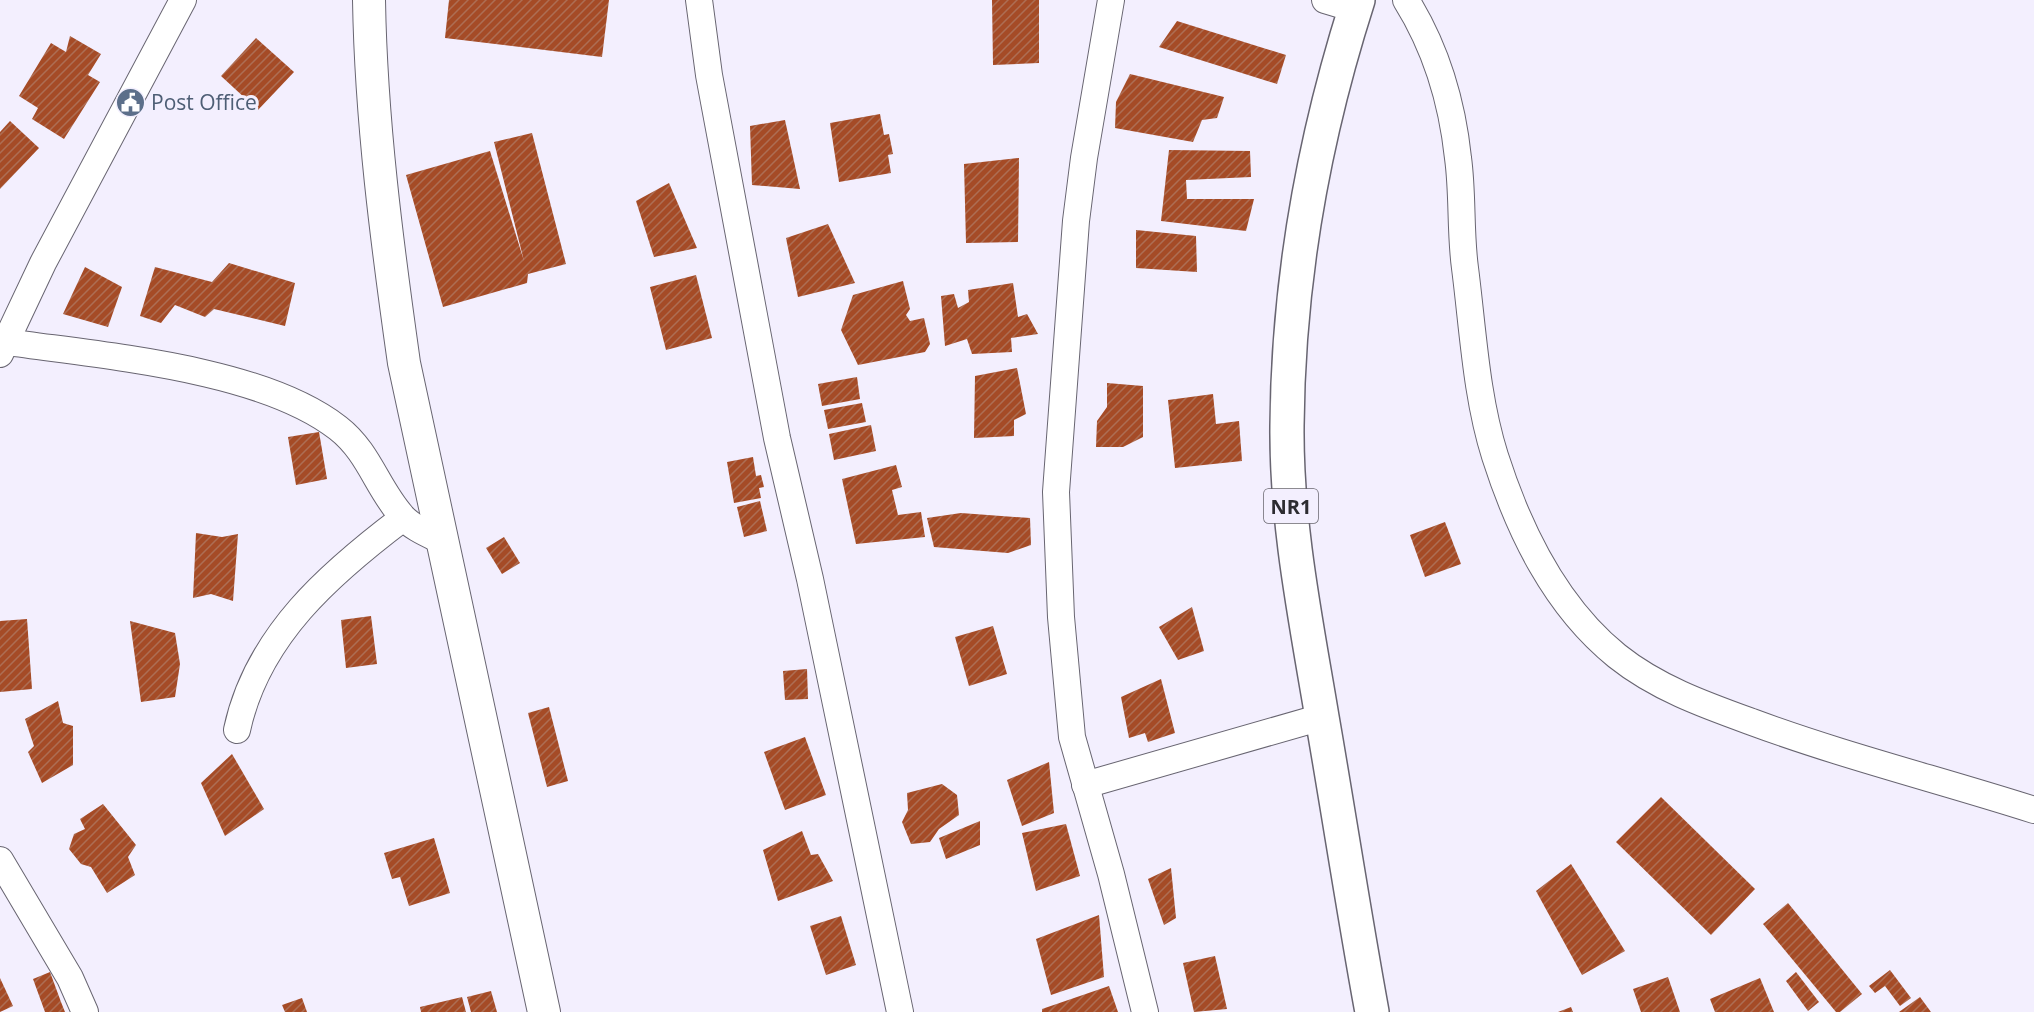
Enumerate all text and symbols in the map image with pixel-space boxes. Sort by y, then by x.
public building icon: Post Office [114,86,146,118]
place label: Post Office [151,88,257,116]
road number: NR1 [1264,489,1318,523]

